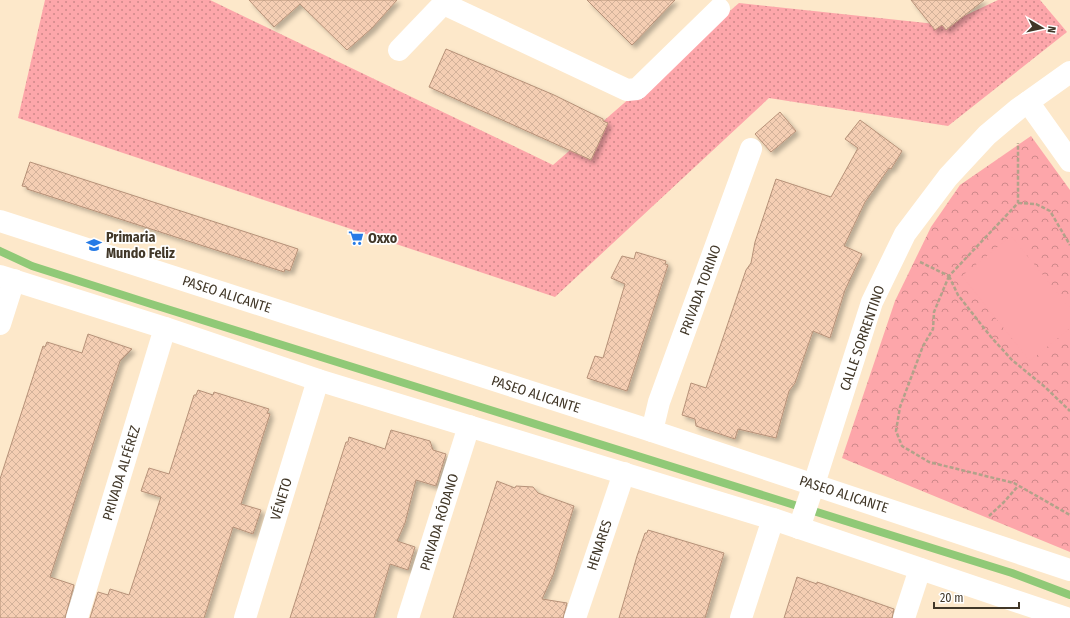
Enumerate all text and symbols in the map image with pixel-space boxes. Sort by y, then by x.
north arrow [1022,8,1062,48]
text: N [1044,25,1058,34]
place label: Primaria Mundo Feliz [106,229,175,262]
supermarket icon: Oxxo [347,229,365,247]
place label: Oxxo [368,230,398,247]
school or university icon: Primaria Mundo Feliz [85,236,103,254]
street label: PRIVADA TORINO [676,242,725,338]
street label: PASEO ALICANTE [180,272,274,317]
street label: CALLE SORRENTINO [836,283,889,393]
street label: PASEO ALICANTE [489,372,583,417]
street label: PRIVADA ALFÉREZ [98,423,144,523]
street label: PRIVADA RÓDANO [416,471,462,573]
street label: PASEO ALICANTE [797,472,891,517]
street label: VÉNETO [266,475,296,522]
street label: HENARES [583,518,616,572]
scale bar [934,584,1019,610]
text: 20 m [940,591,964,605]

